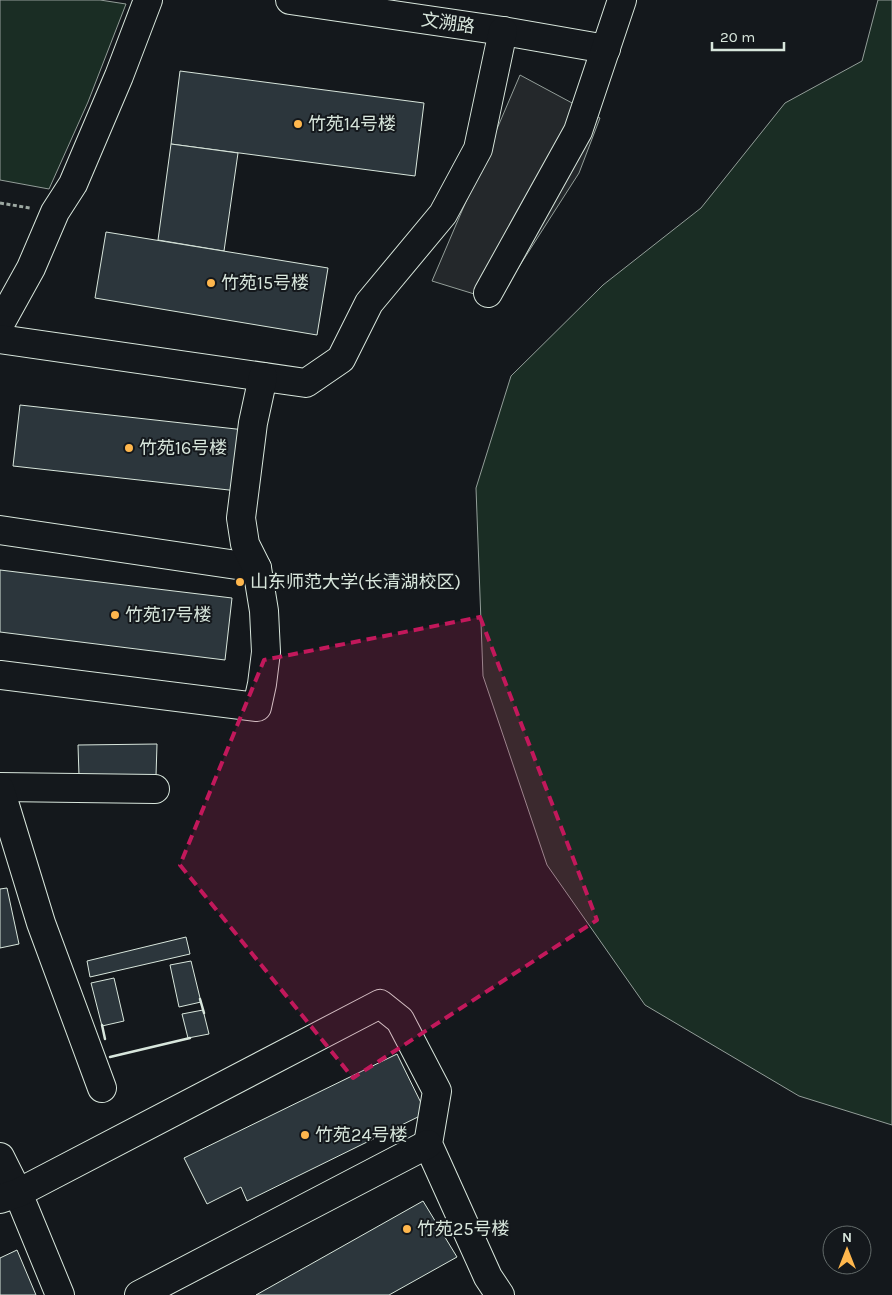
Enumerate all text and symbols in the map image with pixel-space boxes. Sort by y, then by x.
street label: 文溯路 [420,8,476,38]
scale bar [712,20,784,52]
text: 20 m [720,28,755,46]
place label: 竹苑14号楼 [308,113,396,135]
marker: 竹苑14号楼 [292,118,304,130]
place label: 竹苑15号楼 [221,272,309,294]
marker: 竹苑15号楼 [205,277,217,289]
place label: 竹苑16号楼 [139,437,227,459]
marker: 竹苑16号楼 [123,442,135,454]
place label: 山东师范大学(长清湖校区) [250,571,461,593]
marker: 山东师范大学(长清湖校区) [234,576,246,588]
place label: 竹苑17号楼 [125,604,211,626]
marker: 竹苑17号楼 [109,609,121,621]
place label: 竹苑24号楼 [315,1124,407,1146]
marker: 竹苑24号楼 [299,1129,311,1141]
place label: 竹苑25号楼 [417,1218,510,1240]
marker: 竹苑25号楼 [401,1223,413,1235]
north arrow [822,1225,872,1275]
text: N [842,1229,852,1246]

